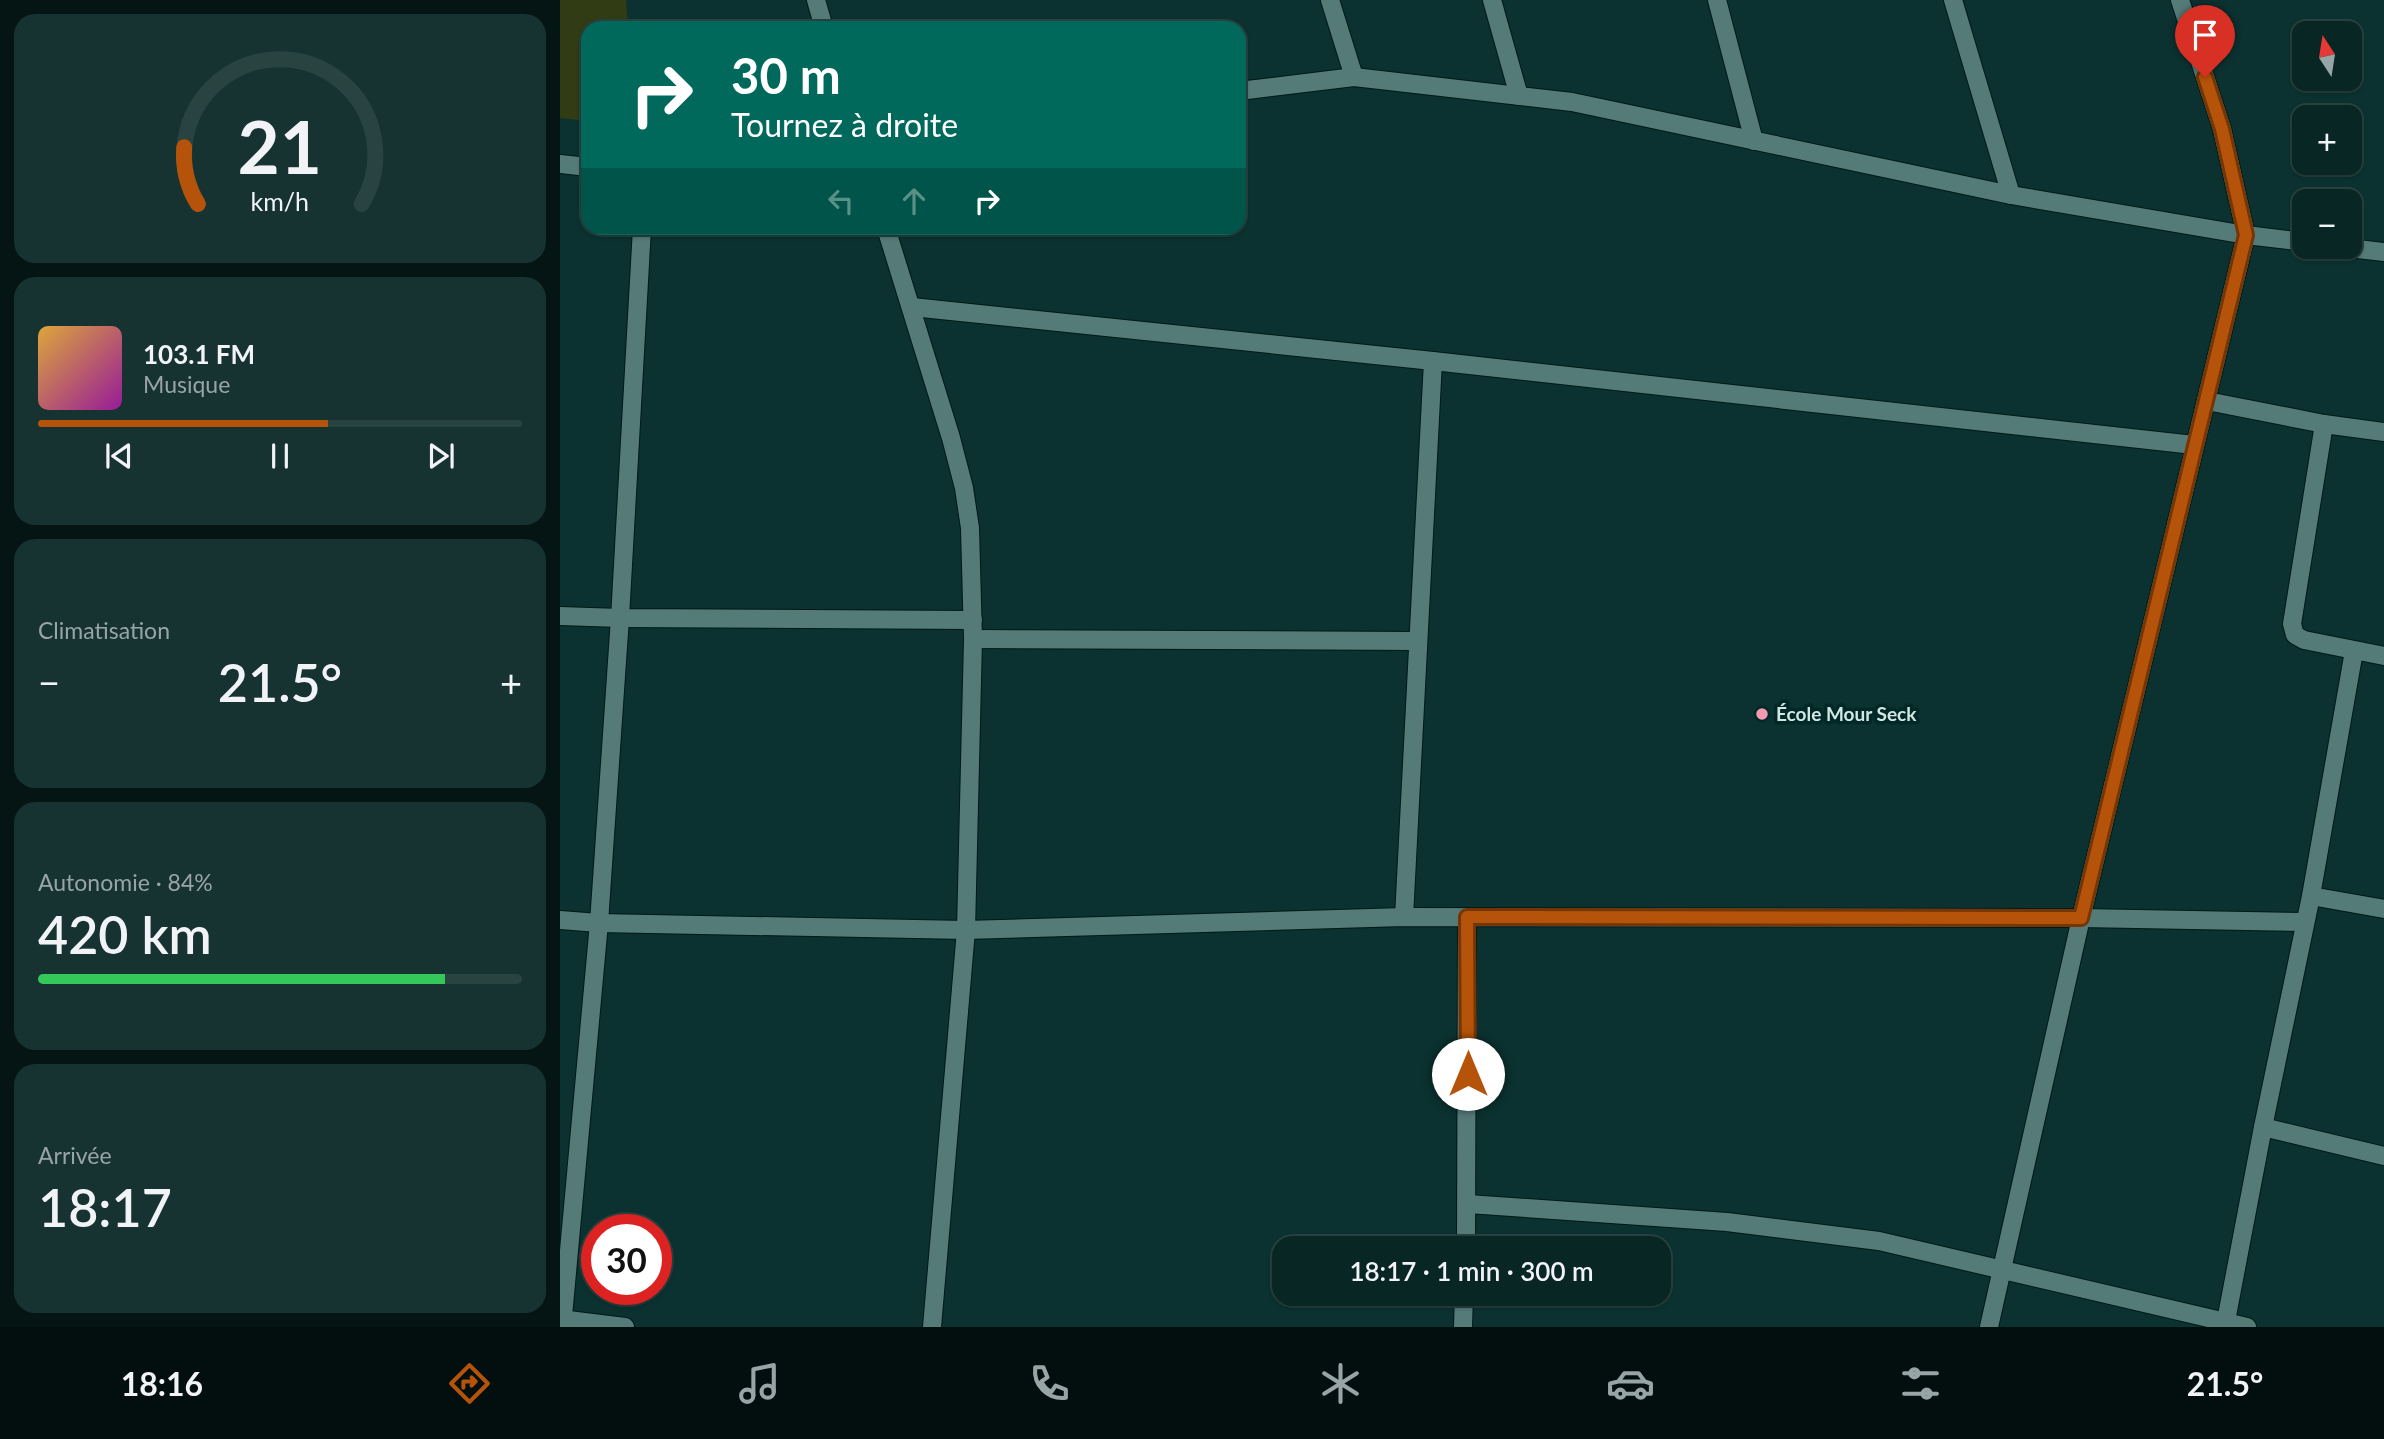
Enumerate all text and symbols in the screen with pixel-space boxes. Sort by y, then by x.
pin [2175,5,2235,77]
icon: arrive [2186,16,2224,54]
north arrow [2292,21,2362,91]
map controls [2292,21,2362,259]
text: 30 m [731,46,841,104]
icon: right [616,49,707,140]
text: 21 [238,103,322,191]
text: Tournez à droite [731,105,958,144]
button: + [2292,105,2362,175]
icon: left [822,182,860,220]
icon: ahead [895,182,933,220]
icon: right [968,182,1006,220]
text: km/h [251,186,309,216]
button: − [2292,189,2362,259]
text: 103.1 FM [143,338,255,370]
text: Musique [143,370,230,398]
icon: previous [100,437,138,475]
icon: pause [261,437,299,475]
icon: next [422,437,460,475]
text: Climatisation [38,616,170,644]
text: 21.5° [218,651,342,713]
text: − [38,659,60,705]
text: + [500,659,522,705]
place label: École Mour Seck [1776,702,1917,725]
marker: École Mour Seck [1754,706,1770,722]
text: Autonomie · 84% [38,868,213,896]
text: 420 km [38,903,212,965]
position arrow [1431,1037,1505,1111]
text: Arrivée [38,1141,112,1169]
text: 18:17 [38,1176,172,1238]
speed limit sign: 30 [581,1214,672,1305]
text: 18:17 · 1 min · 300 m [1349,1255,1594,1287]
icon: directions [445,1359,494,1408]
icon: music [735,1359,784,1408]
icon: phone [1025,1359,1074,1408]
icon: climate [1316,1359,1365,1408]
icon: car [1606,1359,1655,1408]
icon: filters [1896,1359,1945,1408]
text: 18:16 [121,1364,203,1403]
text: 21.5° [2187,1364,2263,1403]

